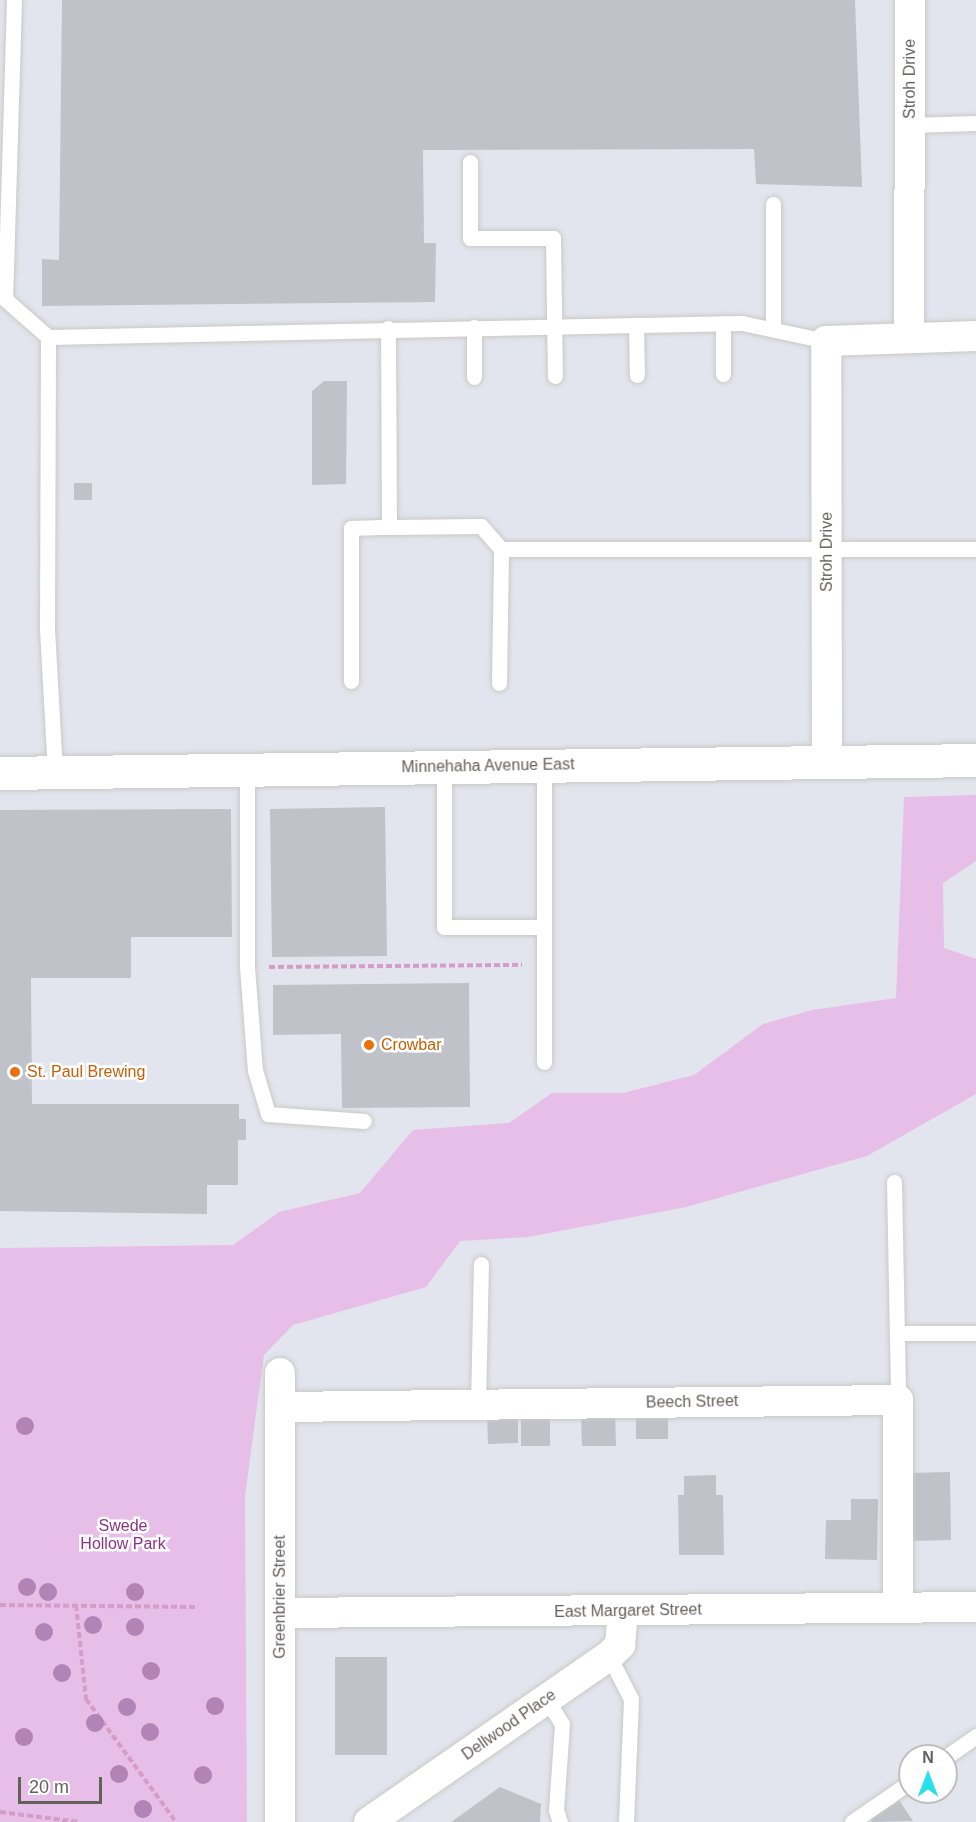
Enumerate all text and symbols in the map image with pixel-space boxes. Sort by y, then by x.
street label: Stroh Drive [900,39,920,119]
street label: Stroh Drive [817,512,837,592]
street label: Minnehaha Avenue East [401,755,575,777]
place label: Crowbar [381,1035,441,1055]
marker: Crowbar [362,1038,376,1052]
place label: St. Paul Brewing [27,1062,145,1082]
marker: St. Paul Brewing [8,1065,22,1079]
street label: Beech Street [646,1392,738,1412]
park label: Swede Hollow Park [80,1516,166,1554]
street label: Greenbrier Street [270,1535,290,1659]
street label: East Margaret Street [554,1600,702,1622]
street label: Dellwood Place [458,1686,560,1764]
north arrow [898,1744,958,1804]
text: N [922,1749,934,1766]
scale bar [21,1765,105,1803]
text: 20 m [29,1777,69,1797]

